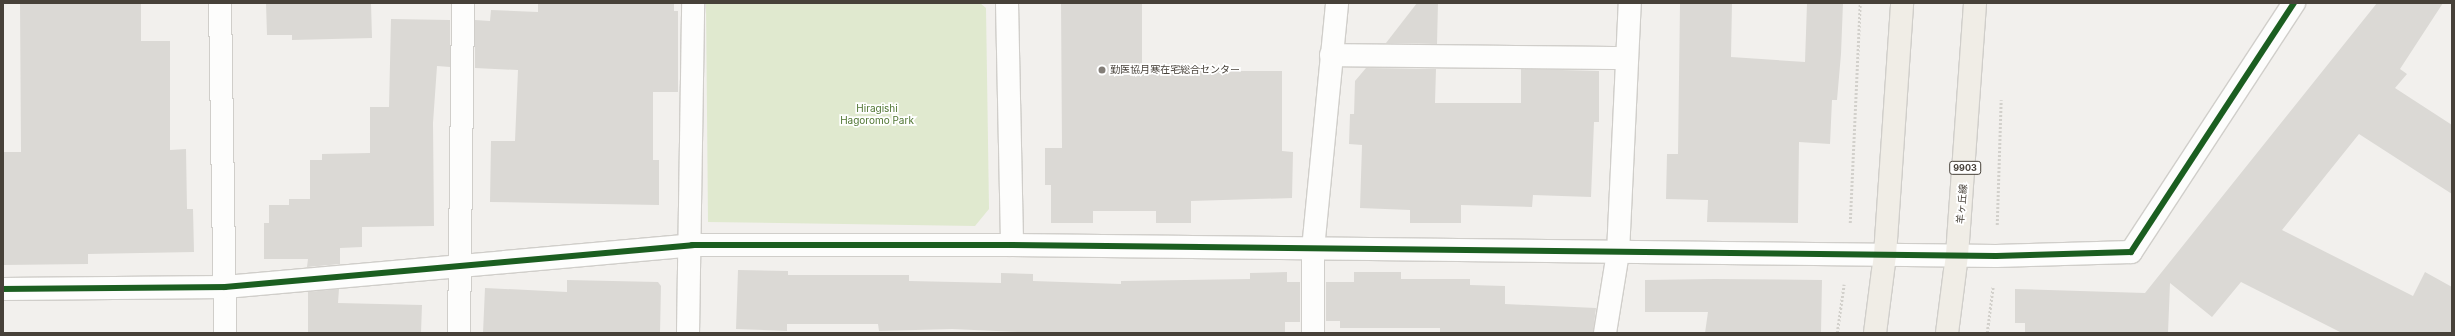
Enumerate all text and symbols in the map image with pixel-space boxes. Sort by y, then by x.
place label: 勤医協月寒在宅総合センター [1110,64,1240,76]
marker: 勤医協月寒在宅総合センター [1097,65,1107,75]
park label: Hiragishi Hagoromo Park [840,102,914,126]
road number: 9903 [1949,161,1981,175]
street label: 羊ヶ丘線 [1954,184,1970,224]

